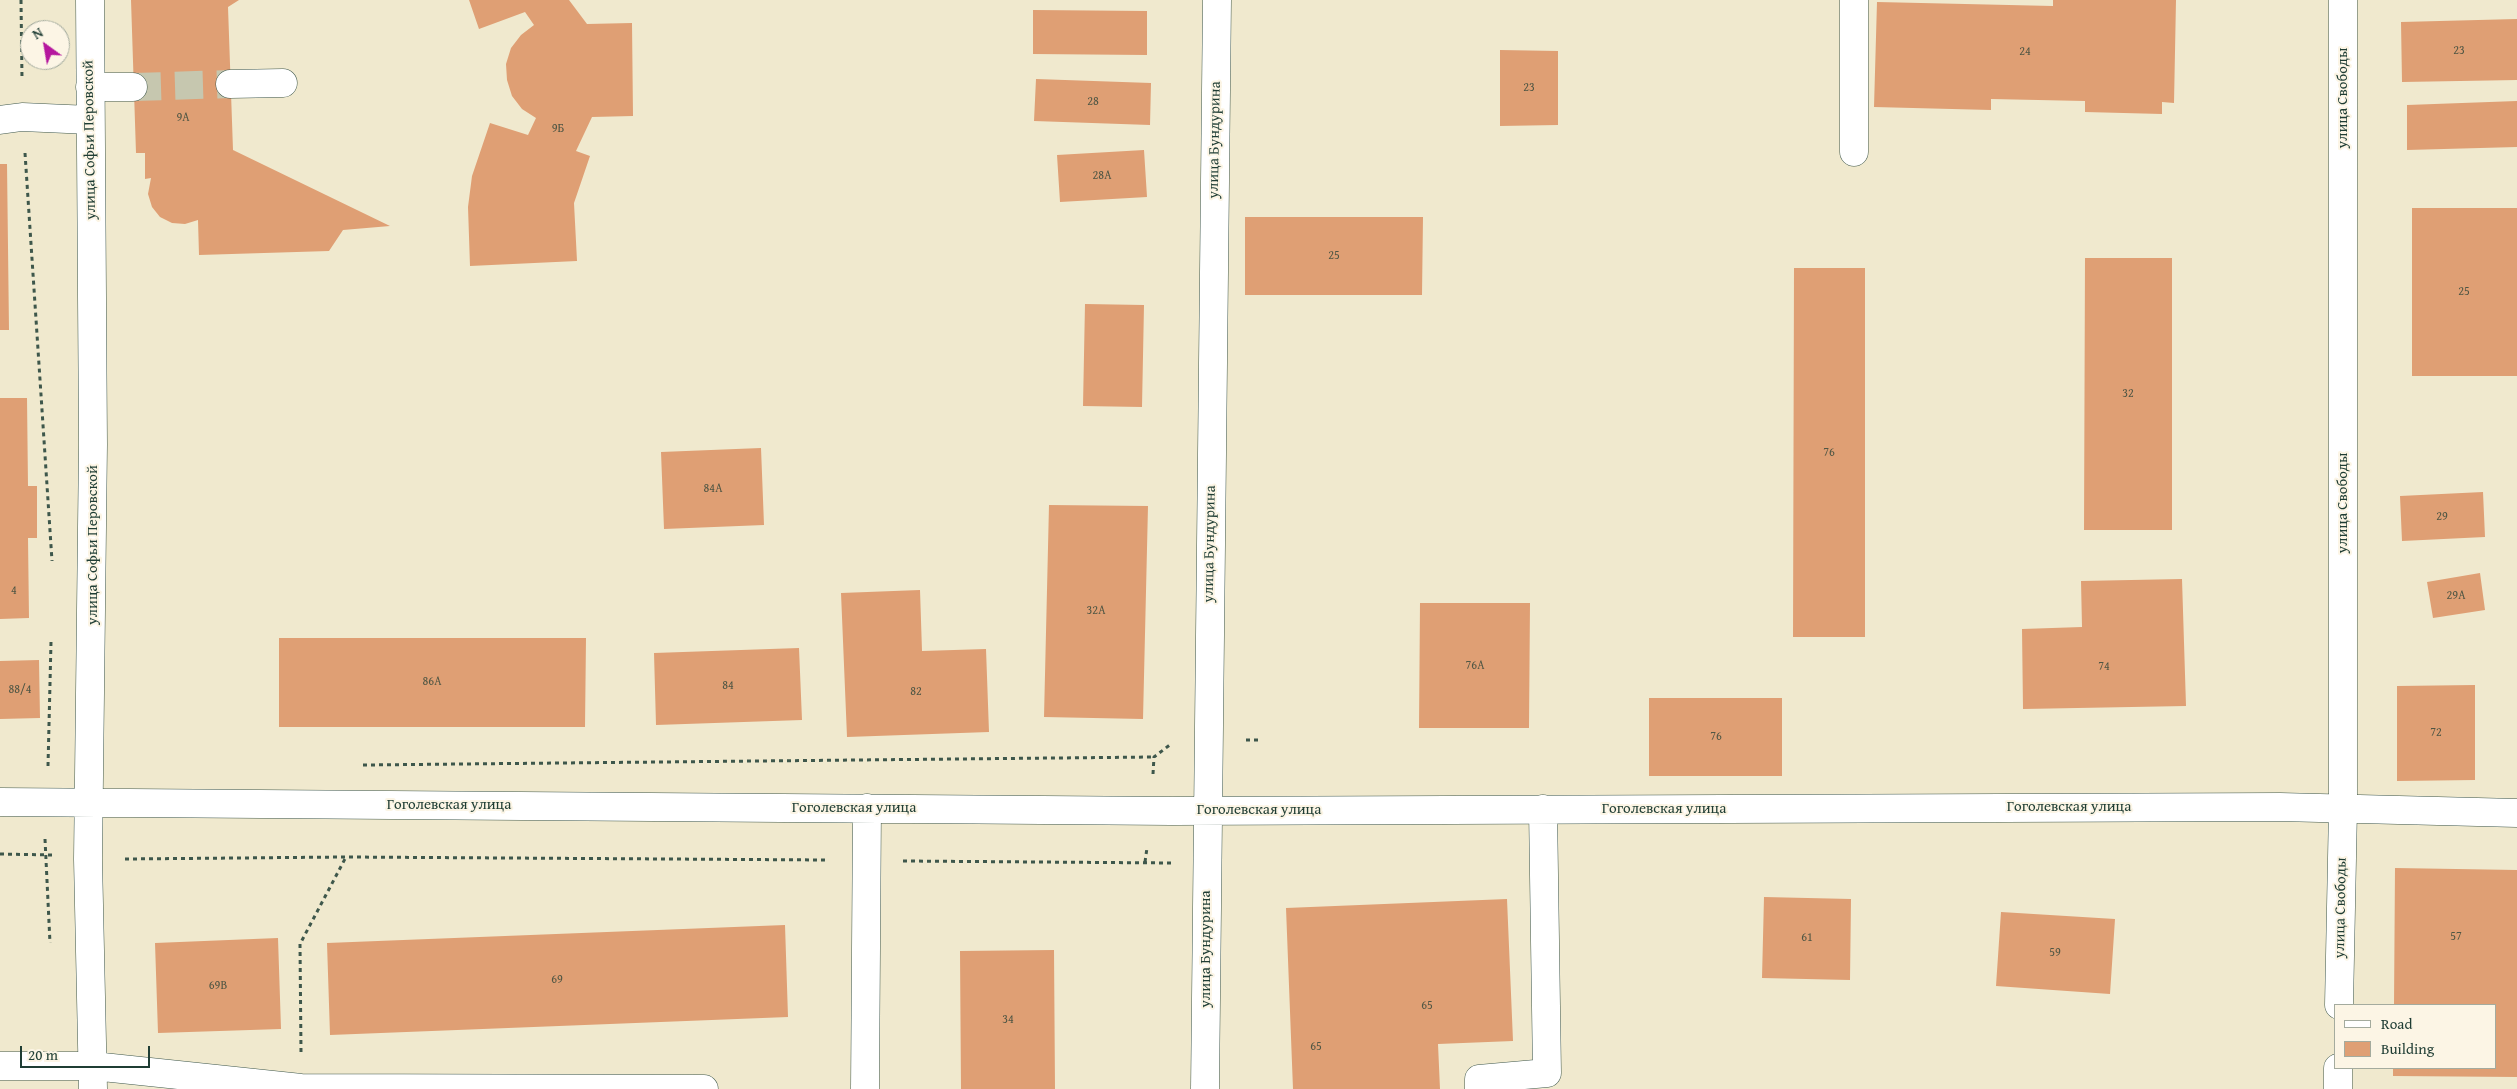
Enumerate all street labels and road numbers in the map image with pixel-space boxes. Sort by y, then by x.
street label: улица Свободы [2334,48,2352,148]
street label: улица Софьи Перовской [80,60,100,220]
street label: улица Бундурина [1205,81,1225,199]
street label: улица Свободы [2334,453,2352,553]
street label: улица Софьи Перовской [84,465,102,625]
street label: улица Бундурина [1200,485,1220,603]
street label: Гоголевская улица [387,796,511,814]
street label: Гоголевская улица [2007,798,2131,816]
street label: Гоголевская улица [792,799,916,817]
street label: Гоголевская улица [1602,800,1726,818]
street label: Гоголевская улица [1197,801,1321,819]
street label: улица Свободы [2331,857,2351,959]
street label: улица Бундурина [1197,890,1215,1008]

